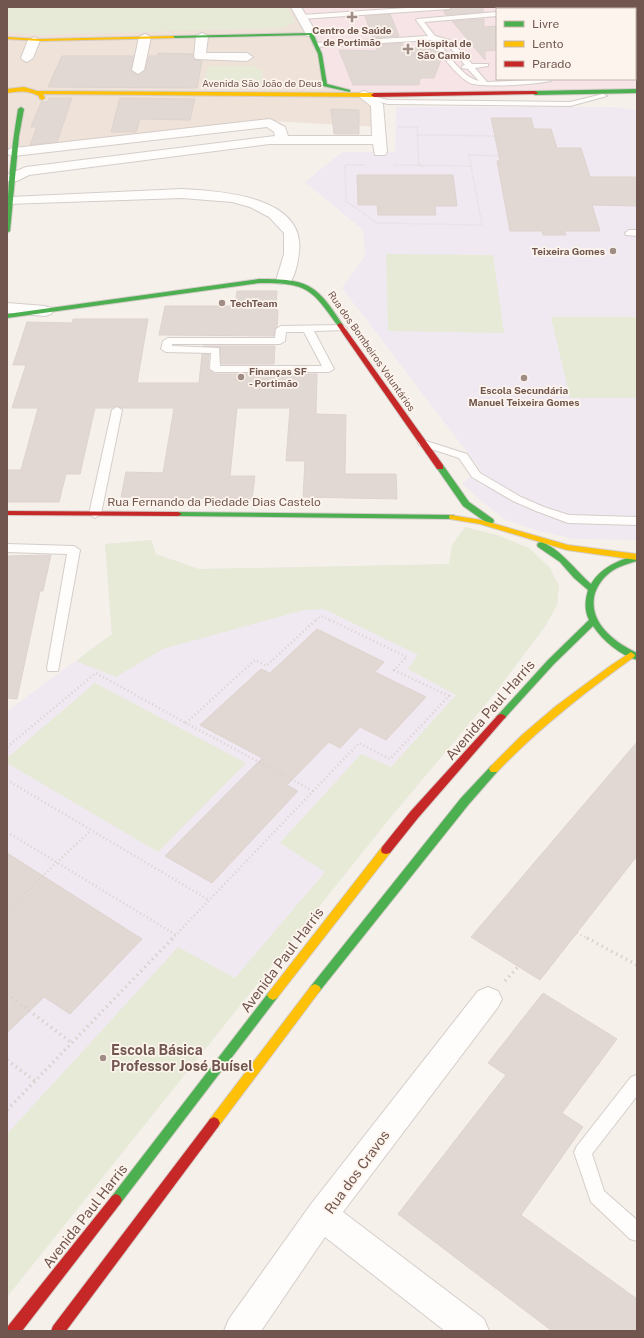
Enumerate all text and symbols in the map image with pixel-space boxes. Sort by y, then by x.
legend [496,8,636,80]
marker: Centro de Saúde de Portimão [346,11,358,23]
text: Livre [532,17,560,31]
place label: Centro de Saúde de Portimão [312,24,392,48]
place label: Hospital de São Camilo [417,37,472,61]
text: Lento [532,37,564,51]
marker: Hospital de São Camilo [402,43,414,55]
text: Parado [532,57,571,71]
street label: Avenida São João de Deus [202,77,322,89]
place label: Teixeira Gomes [532,245,605,257]
marker: Teixeira Gomes [608,246,618,256]
street label: Rua dos Bombeiros Voluntários [326,289,418,413]
place label: TechTeam [230,297,277,309]
marker: TechTeam [217,298,227,308]
place label: Finanças SF - Portimão [249,365,307,389]
marker: Finanças SF - Portimão [236,372,246,382]
marker: Escola Secundária Manuel Teixeira Gomes [519,373,529,383]
place label: Escola Secundária Manuel Teixeira Gomes [468,384,580,408]
street label: Rua Fernando da Piedade Dias Castelo [107,495,321,509]
street label: Avenida Paul Harris [442,657,538,763]
street label: Avenida Paul Harris [237,904,327,1016]
place label: Escola Básica Professor José Buísel [111,1042,253,1074]
marker: Escola Básica Professor José Buísel [98,1053,108,1063]
street label: Rua dos Cravos [321,1127,393,1217]
street label: Avenida Paul Harris [40,1161,130,1271]

